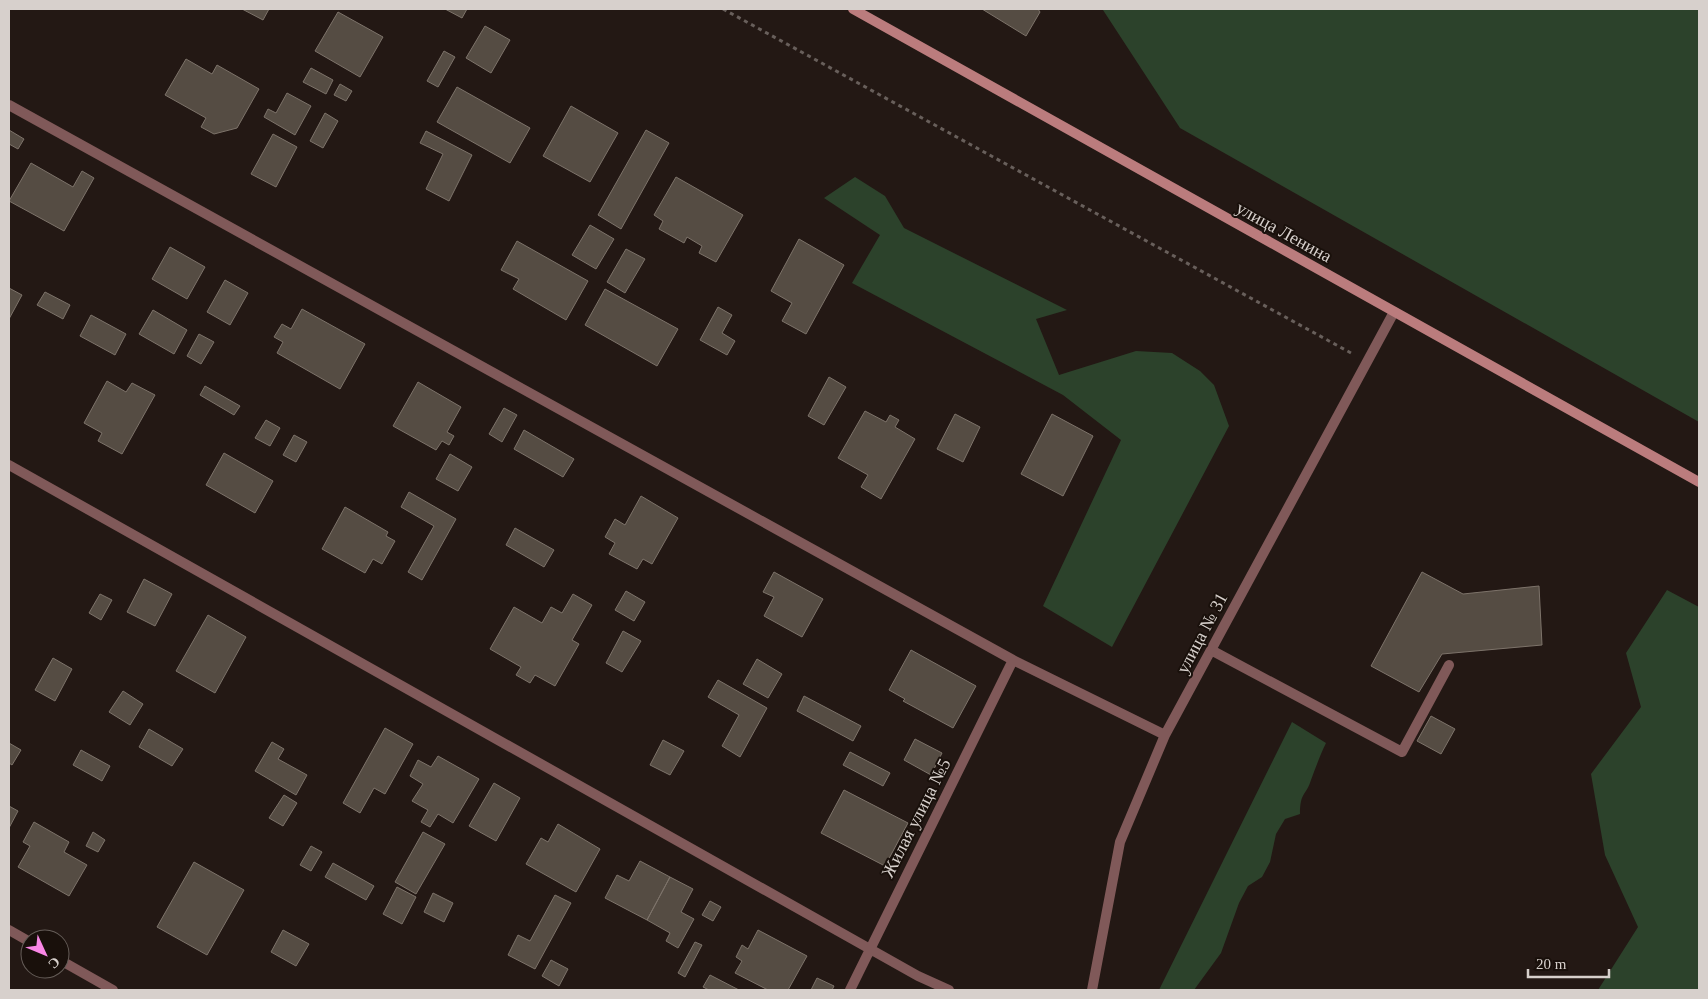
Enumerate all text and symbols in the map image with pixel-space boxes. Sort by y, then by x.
street label: улица Ленина [1233,198,1335,266]
street label: улица № 31 [1172,589,1232,677]
street label: Жилая улица №5 [877,755,955,881]
north arrow [20,929,70,979]
scale bar [1528,946,1609,978]
text: С [45,954,63,972]
text: 20 m [1536,956,1567,972]

